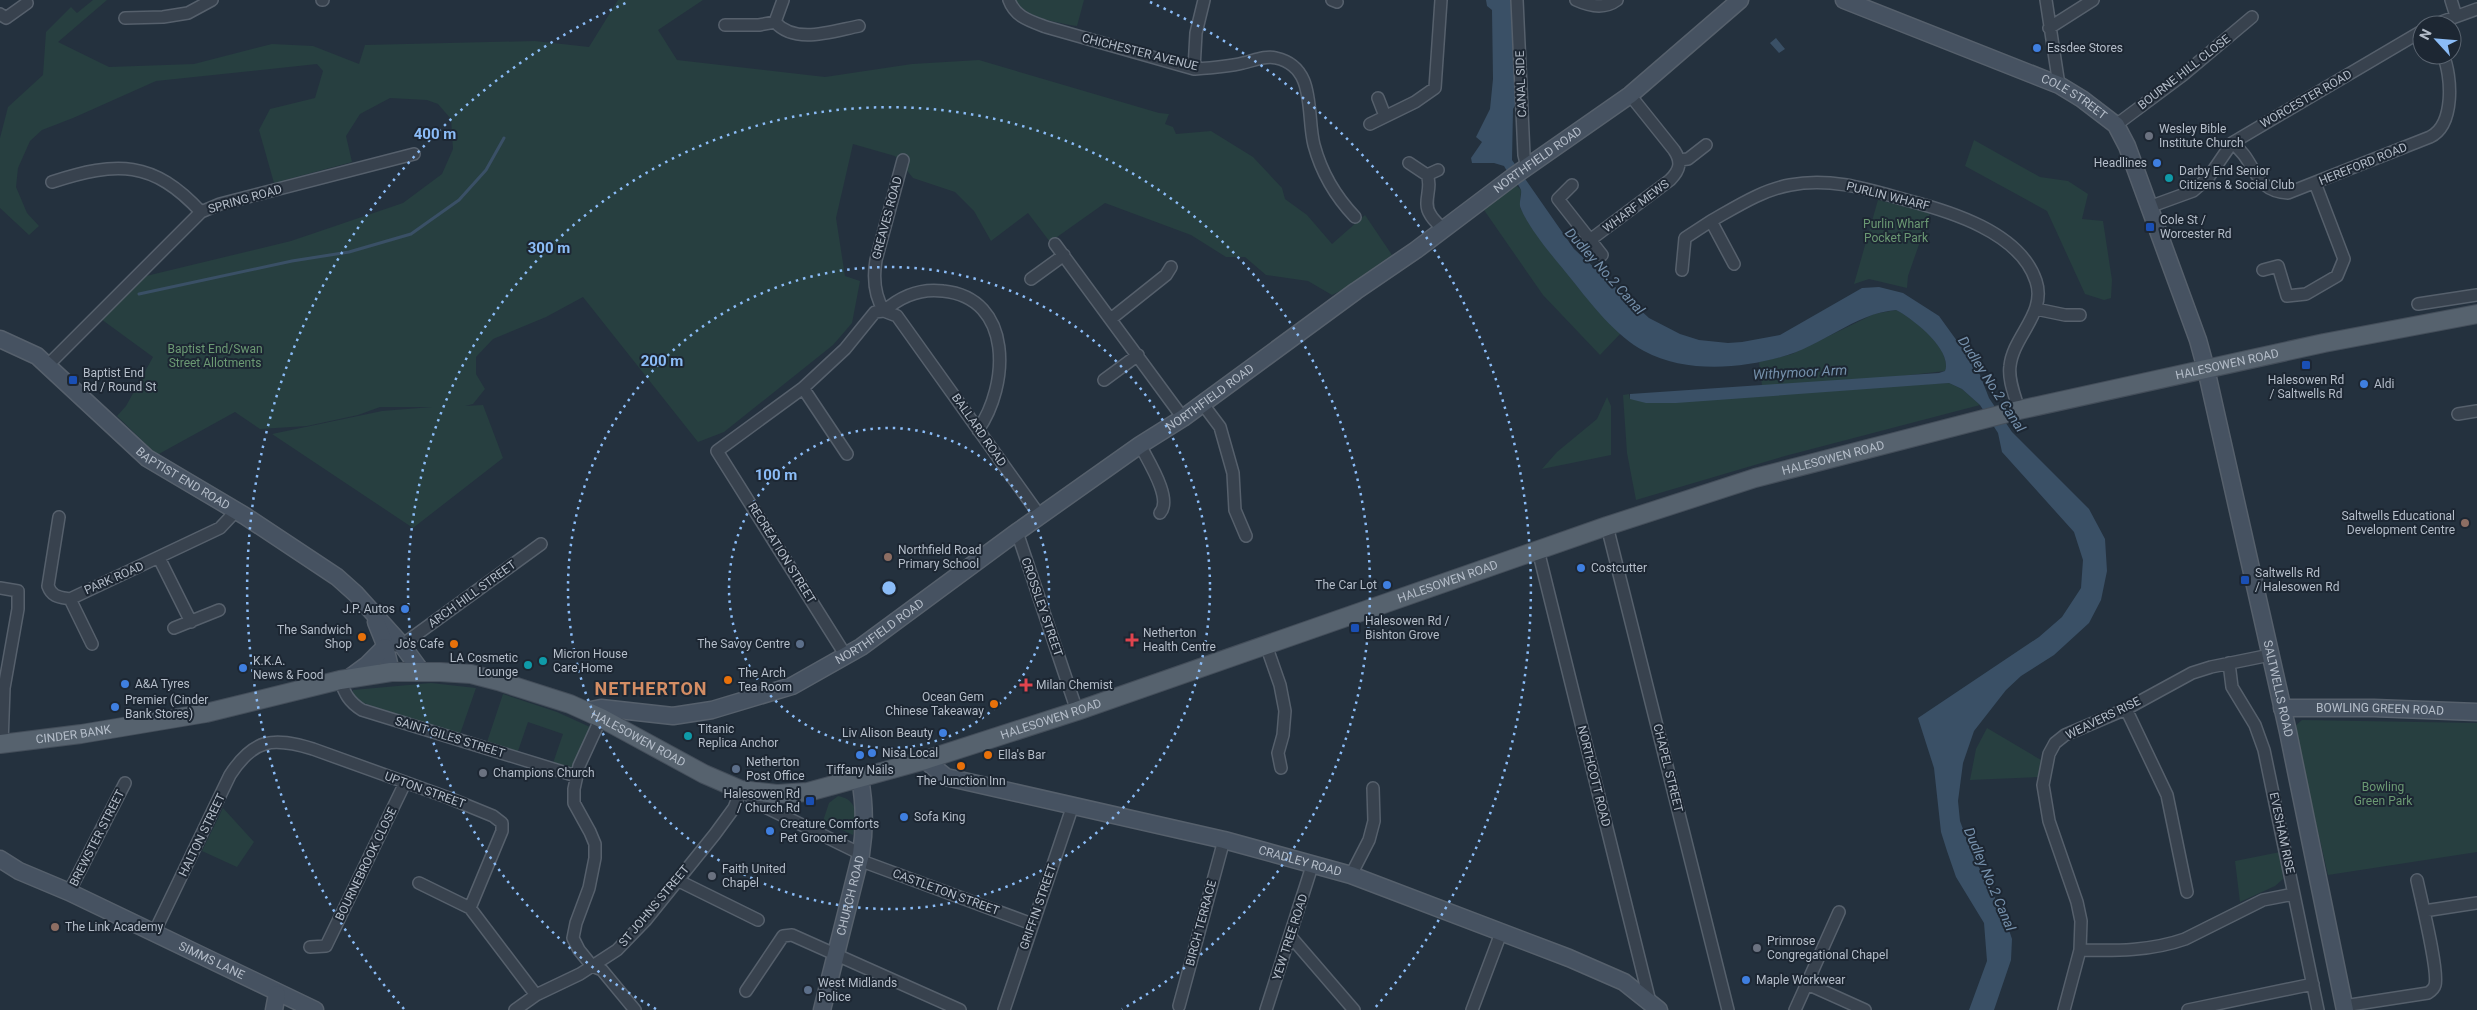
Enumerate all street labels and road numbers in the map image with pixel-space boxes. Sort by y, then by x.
street label: CHICHESTER AVENUE [1080,31,1200,73]
street label: BOURNE HILL CLOSE [2135,32,2233,112]
street label: CANAL SIDE [1513,50,1529,118]
street label: WORCESTER ROAD [2258,67,2354,131]
street label: COLE STREET [2039,72,2110,122]
street label: NORTHFIELD ROAD [1491,124,1585,196]
street label: HEREFORD ROAD [2317,140,2409,188]
street label: GREAVES ROAD [869,175,905,261]
street label: WHARF MEWS [1600,177,1672,235]
street label: PURLIN WHARF [1845,179,1931,213]
street label: SPRING ROAD [206,182,284,216]
street label: HALESOWEN ROAD [2174,346,2280,382]
street label: NORTHFIELD ROAD [1164,361,1257,434]
street label: BALLARD ROAD [949,391,1009,469]
street label: HALESOWEN ROAD [1780,438,1886,478]
street label: BAPTIST END ROAD [133,444,233,513]
street label: RECREATION STREET [745,500,819,606]
street label: CROSSLEY STREET [1018,556,1066,658]
street label: ARCH HILL STREET [425,558,519,630]
street label: HALESOWEN ROAD [1396,558,1500,606]
street label: PARK ROAD [82,559,146,597]
street label: NORTHFIELD ROAD [833,596,927,667]
street label: SALTWELLS ROAD [2260,639,2296,738]
street label: WEAVERS RISE [2063,694,2143,742]
street label: HALESOWEN ROAD [999,696,1103,742]
street label: BOWLING GREEN ROAD [2316,701,2444,718]
street label: HALESOWEN ROAD [589,707,688,770]
street label: SAINT GILES STREET [393,714,507,760]
street label: CINDER BANK [35,722,113,747]
street label: CHAPEL STREET [1650,722,1686,814]
street label: NORTHCOTT ROAD [1575,724,1613,828]
street label: UPTON STREET [383,769,467,811]
street label: BREWSTER STREET [67,787,127,889]
street label: HALTON STREET [176,791,228,879]
street label: EVESHAM RISE [2267,791,2298,875]
street label: BOURNEBROOK CLOSE [332,805,400,923]
street label: CRADLEY ROAD [1257,843,1343,879]
street label: CHURCH ROAD [834,854,867,937]
street label: GRIFFIN STREET [1017,862,1059,952]
street label: ST JOHNS STREET [616,863,692,949]
street label: CASTLETON STREET [891,866,1001,918]
street label: BIRCH TERRACE [1183,878,1219,968]
street label: YEW TREE ROAD [1269,892,1311,982]
street label: SIMMS LANE [177,939,247,982]

